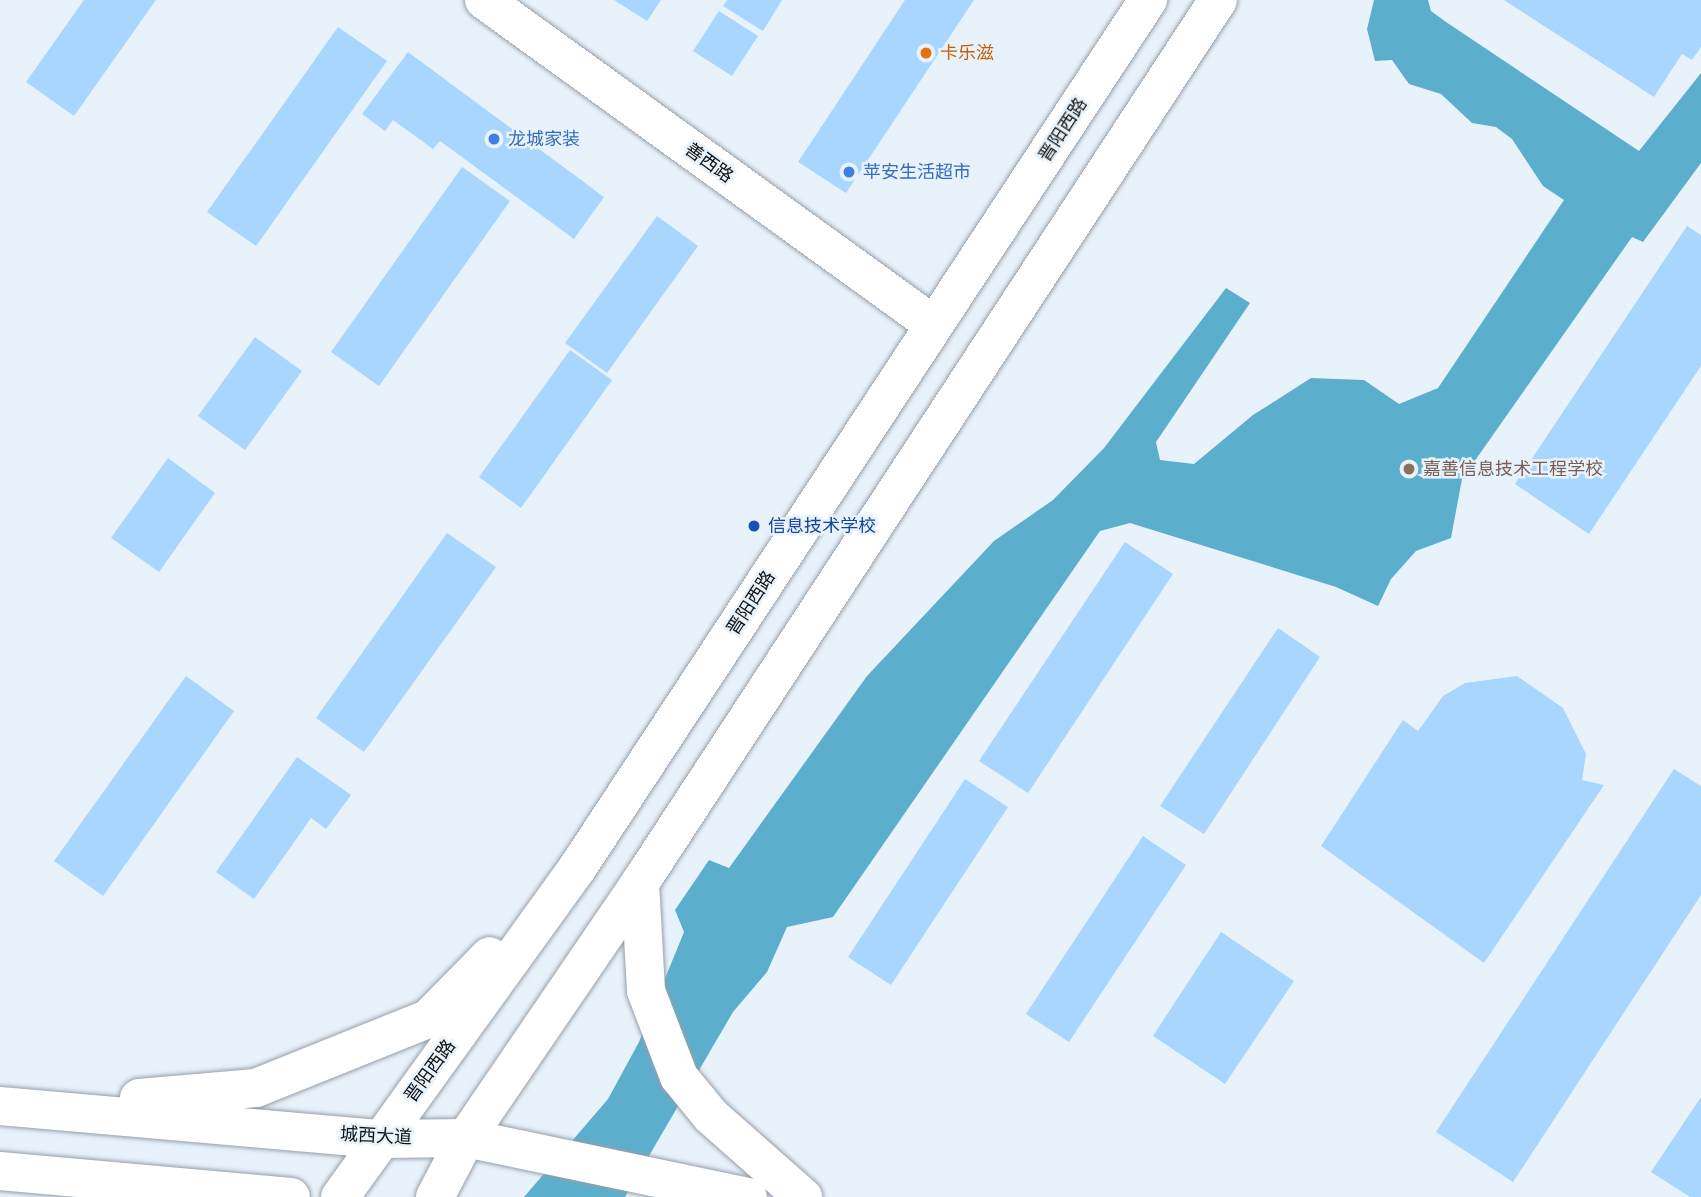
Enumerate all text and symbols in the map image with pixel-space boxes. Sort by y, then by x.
place label: 卡乐滋 [940,42,994,64]
marker: 卡乐滋 [918,45,934,61]
street label: 晋阳西路 [1034,94,1092,166]
place label: 龙城家装 [508,128,580,150]
marker: 龙城家装 [486,131,502,147]
street label: 善西路 [681,138,737,188]
place label: 苹安生活超市 [863,161,971,183]
marker: 苹安生活超市 [841,164,857,180]
place label: 嘉善信息技术工程学校 [1423,458,1603,480]
marker: 嘉善信息技术工程学校 [1401,461,1417,477]
place label: 信息技术学校 [768,515,876,537]
marker: 信息技术学校 [746,518,762,534]
street label: 晋阳西路 [722,567,780,639]
street label: 晋阳西路 [400,1036,460,1106]
street label: 城西大道 [339,1123,413,1149]

